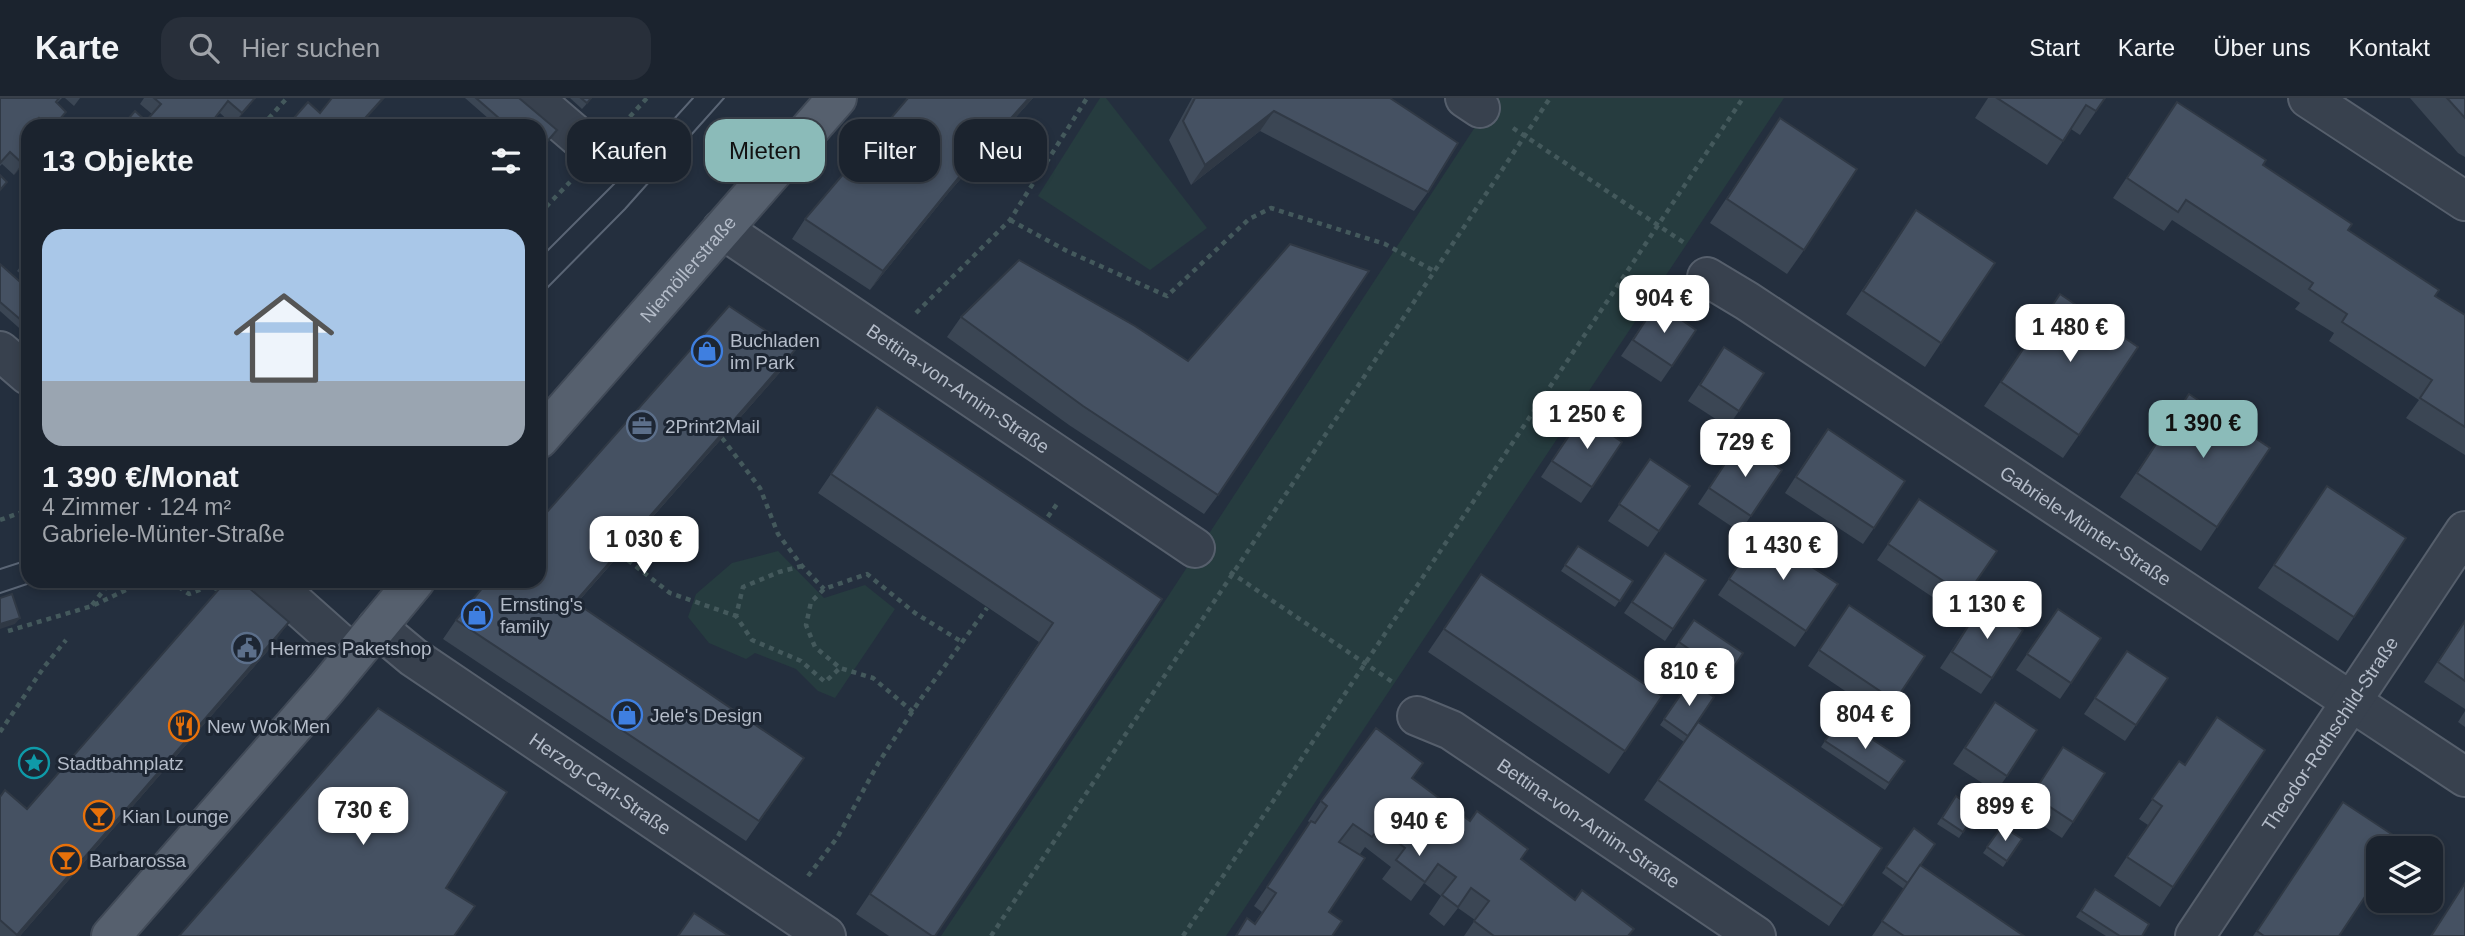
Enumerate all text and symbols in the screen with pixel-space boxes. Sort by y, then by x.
search box [161,17,651,80]
text: Karte [35,29,119,66]
icon: search [185,29,223,67]
text: Hier suchen [241,33,380,63]
text: Start [2029,34,2080,61]
text: Karte [2118,34,2175,61]
text: Über uns [2213,34,2311,61]
text: Kontakt [2349,34,2430,61]
chip: Kaufen [567,119,691,182]
chip: Mieten [705,119,825,182]
chip: Filter [839,119,940,182]
chip: Neu [954,119,1047,182]
icon: filters [487,142,525,180]
text: 13 Objekte [42,144,194,177]
street label: Niemöllerstraße [636,211,740,326]
icon: home [221,275,347,401]
pin: 904 € [1615,275,1713,335]
text: 904 € [1635,285,1693,311]
pin: 1 480 € [2005,304,2135,364]
text: 1 480 € [2032,314,2108,340]
street label: Bettina-von-Arnim-Straße [863,319,1054,457]
place label: Buchladen im Park [730,330,820,373]
shop icon: Buchladen im Park [690,334,724,368]
pin: 1 250 € [1522,392,1652,451]
pin: 1 390 € [2138,400,2268,460]
text: 1 250 € [1549,401,1625,427]
office icon: 2Print2Mail [625,409,659,443]
text: 1 390 € [2165,410,2241,436]
place label: 2Print2Mail [665,416,760,437]
pin: 729 € [1696,420,1794,479]
text: 729 € [1716,429,1774,455]
text: 1 390 €/Monat [42,460,239,493]
street label: Gabriele-Münter-Straße [1996,461,2175,590]
text: 4 Zimmer · 124 m² [42,494,231,520]
pin: 1 030 € [579,517,709,576]
text: Gabriele-Münter-Straße [42,521,285,547]
pin: 1 430 € [1718,522,1848,582]
text: 1 030 € [606,526,682,552]
text: 1 430 € [1745,532,1821,558]
pin: 1 130 € [1922,582,2052,641]
text: 1 130 € [1949,591,2025,617]
place label: Ernsting's family [500,594,583,637]
shop icon: Ernsting's family [460,598,494,632]
public building icon: Hermes Paketshop [230,631,264,665]
street label: Theodor-Rothschild-Straße [2257,633,2402,835]
place label: Hermes Paketshop [270,638,432,659]
pin: 810 € [1640,648,1738,708]
text: 810 € [1660,658,1718,684]
pin: 804 € [1816,692,1914,751]
shop icon: Jele's Design [610,698,644,732]
text: 804 € [1836,701,1894,727]
place label: Jele's Design [650,705,762,726]
restaurant icon: New Wok Men [167,709,201,743]
place label: New Wok Men [207,716,330,737]
street label: Herzog-Carl-Straße [526,728,675,839]
place icon: Stadtbahnplatz [17,746,51,780]
place label: Stadtbahnplatz [57,753,184,774]
street label: Bettina-von-Arnim-Straße [1494,754,1684,892]
pin: 899 € [1956,784,2054,843]
pin: 730 € [314,788,412,847]
text: 899 € [1976,793,2034,819]
text: 730 € [334,797,392,823]
pin: 940 € [1370,798,1468,858]
bar icon: Kian Lounge [82,799,116,833]
place label: Kian Lounge [122,806,229,827]
text: 940 € [1390,808,1448,834]
map controls [2366,836,2443,913]
button: layers [2366,836,2443,913]
bar icon: Barbarossa [49,843,83,877]
place label: Barbarossa [89,850,187,871]

